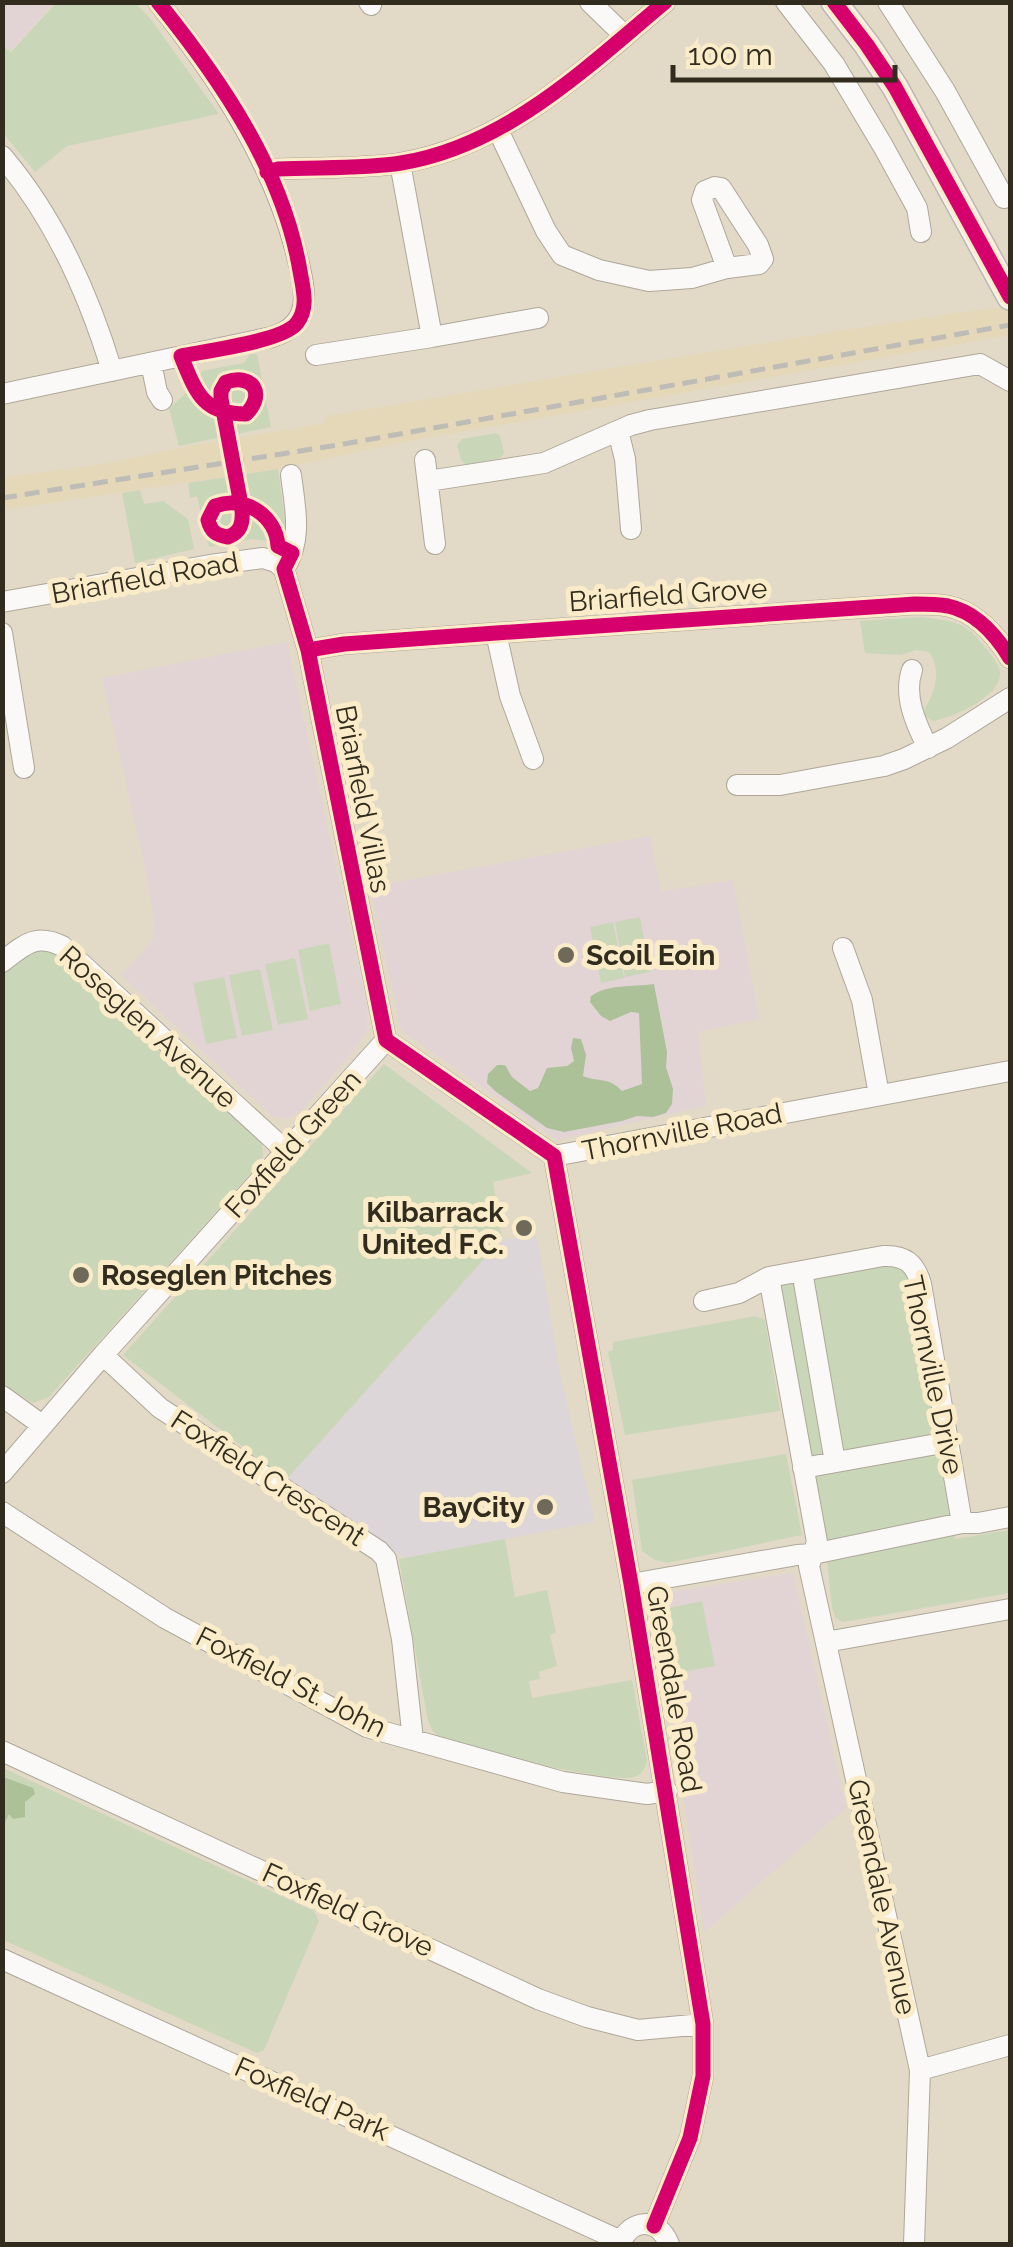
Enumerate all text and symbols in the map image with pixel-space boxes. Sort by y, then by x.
scale bar [673,20,896,82]
text: 100 m [688,37,773,72]
street label: Briarfield Road [49,545,241,611]
street label: Briarfield Grove [568,572,768,618]
street label: Briarfield Villas [329,702,397,896]
street label: Roseglen Avenue [53,939,243,1115]
place label: Scoil Eoin [586,939,715,972]
marker: Scoil Eoin [555,944,577,966]
street label: Foxfield Green [218,1063,368,1225]
street label: Thornville Road [579,1096,785,1168]
place label: Kilbarrack United F.C. [362,1196,504,1261]
marker: Kilbarrack United F.C. [513,1217,535,1239]
place label: Roseglen Pitches [101,1259,332,1292]
marker: Roseglen Pitches [70,1264,92,1286]
street label: Thornville Drive [896,1273,970,1477]
street label: Foxfield Crescent [165,1403,372,1553]
place label: BayCity [423,1491,526,1524]
marker: BayCity [534,1496,556,1518]
street label: Greendale Road [640,1583,708,1795]
street label: Foxfield St. John [191,1620,391,1744]
street label: Greendale Avenue [841,1776,923,2018]
street label: Foxfield Grove [257,1856,439,1964]
street label: Foxfield Park [230,2050,394,2148]

